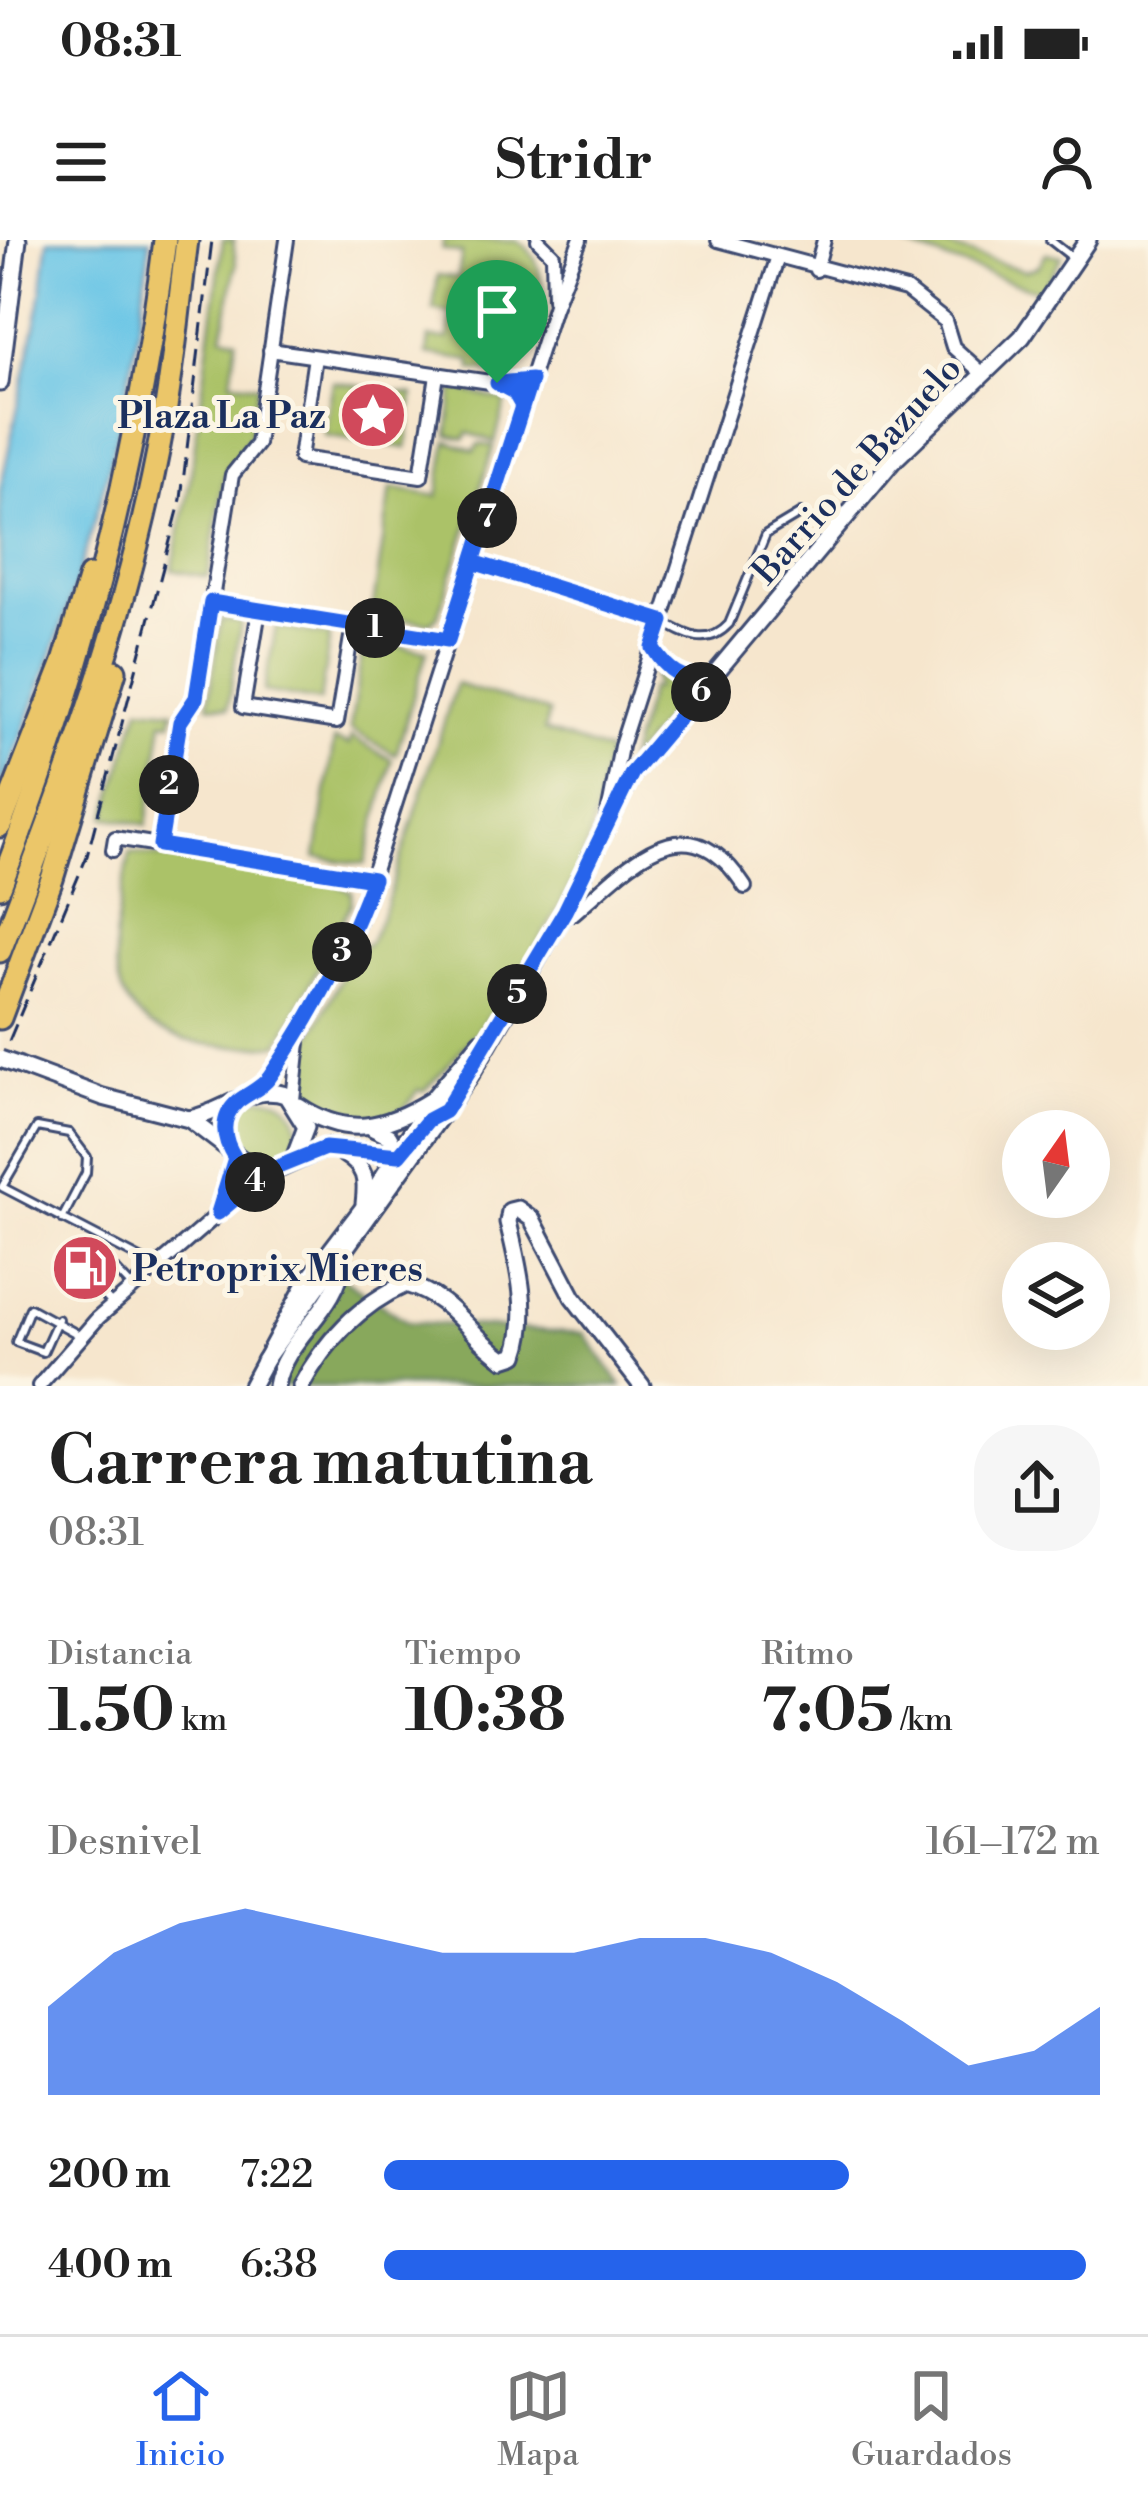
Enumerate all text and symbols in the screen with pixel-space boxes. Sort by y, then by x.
text: 08:31 [60,14,181,71]
text: Stridr [495,128,653,196]
icon: menu [48,129,114,195]
icon: person [1034,129,1100,195]
pin [446,260,548,383]
icon: arrive [464,278,530,344]
street label: Barrio de Bazuelo [743,347,972,595]
place icon: Plaza La Paz [338,380,408,450]
place label: Plaza La Paz [117,395,326,440]
pin: 7 [457,488,517,548]
text: 7 [477,497,497,538]
pin: 1 [345,598,405,658]
text: 1 [367,607,383,648]
pin: 6 [671,662,731,722]
text: 6 [691,671,711,712]
pin: 2 [139,755,199,815]
text: 2 [159,764,179,805]
pin: 3 [312,922,372,982]
text: 3 [332,931,352,972]
pin: 5 [487,964,547,1024]
text: 5 [507,973,527,1014]
north arrow [1002,1110,1110,1218]
map controls [1002,1110,1110,1350]
pin: 4 [225,1152,285,1212]
text: 4 [244,1161,266,1202]
fuel station icon: Petroprix Mieres [50,1233,120,1303]
button: layers [1002,1242,1110,1350]
place label: Petroprix Mieres [132,1248,423,1293]
text: Carrera matutina [48,1422,593,1505]
button: share [974,1425,1100,1551]
text: 08:31 [48,1509,144,1558]
text: Distancia [48,1634,192,1675]
text: Tiempo [405,1634,522,1675]
text: Ritmo [761,1634,854,1675]
text: 1.50 [48,1675,175,1750]
text: 10:38 [405,1675,566,1750]
text: 7:05 [761,1675,894,1750]
text: km [175,1700,227,1741]
text: /km [894,1700,953,1741]
text: Desnivel [48,1818,201,1867]
text: 161–172 m [926,1818,1100,1867]
text: 200 m [48,2151,171,2200]
text: 7:22 [240,2151,313,2200]
text: 400 m [48,2241,173,2290]
text: 6:38 [240,2241,318,2290]
tab: Inicio [136,2363,225,2476]
tab: Mapa [497,2363,579,2476]
tab: Guardados [851,2363,1012,2476]

